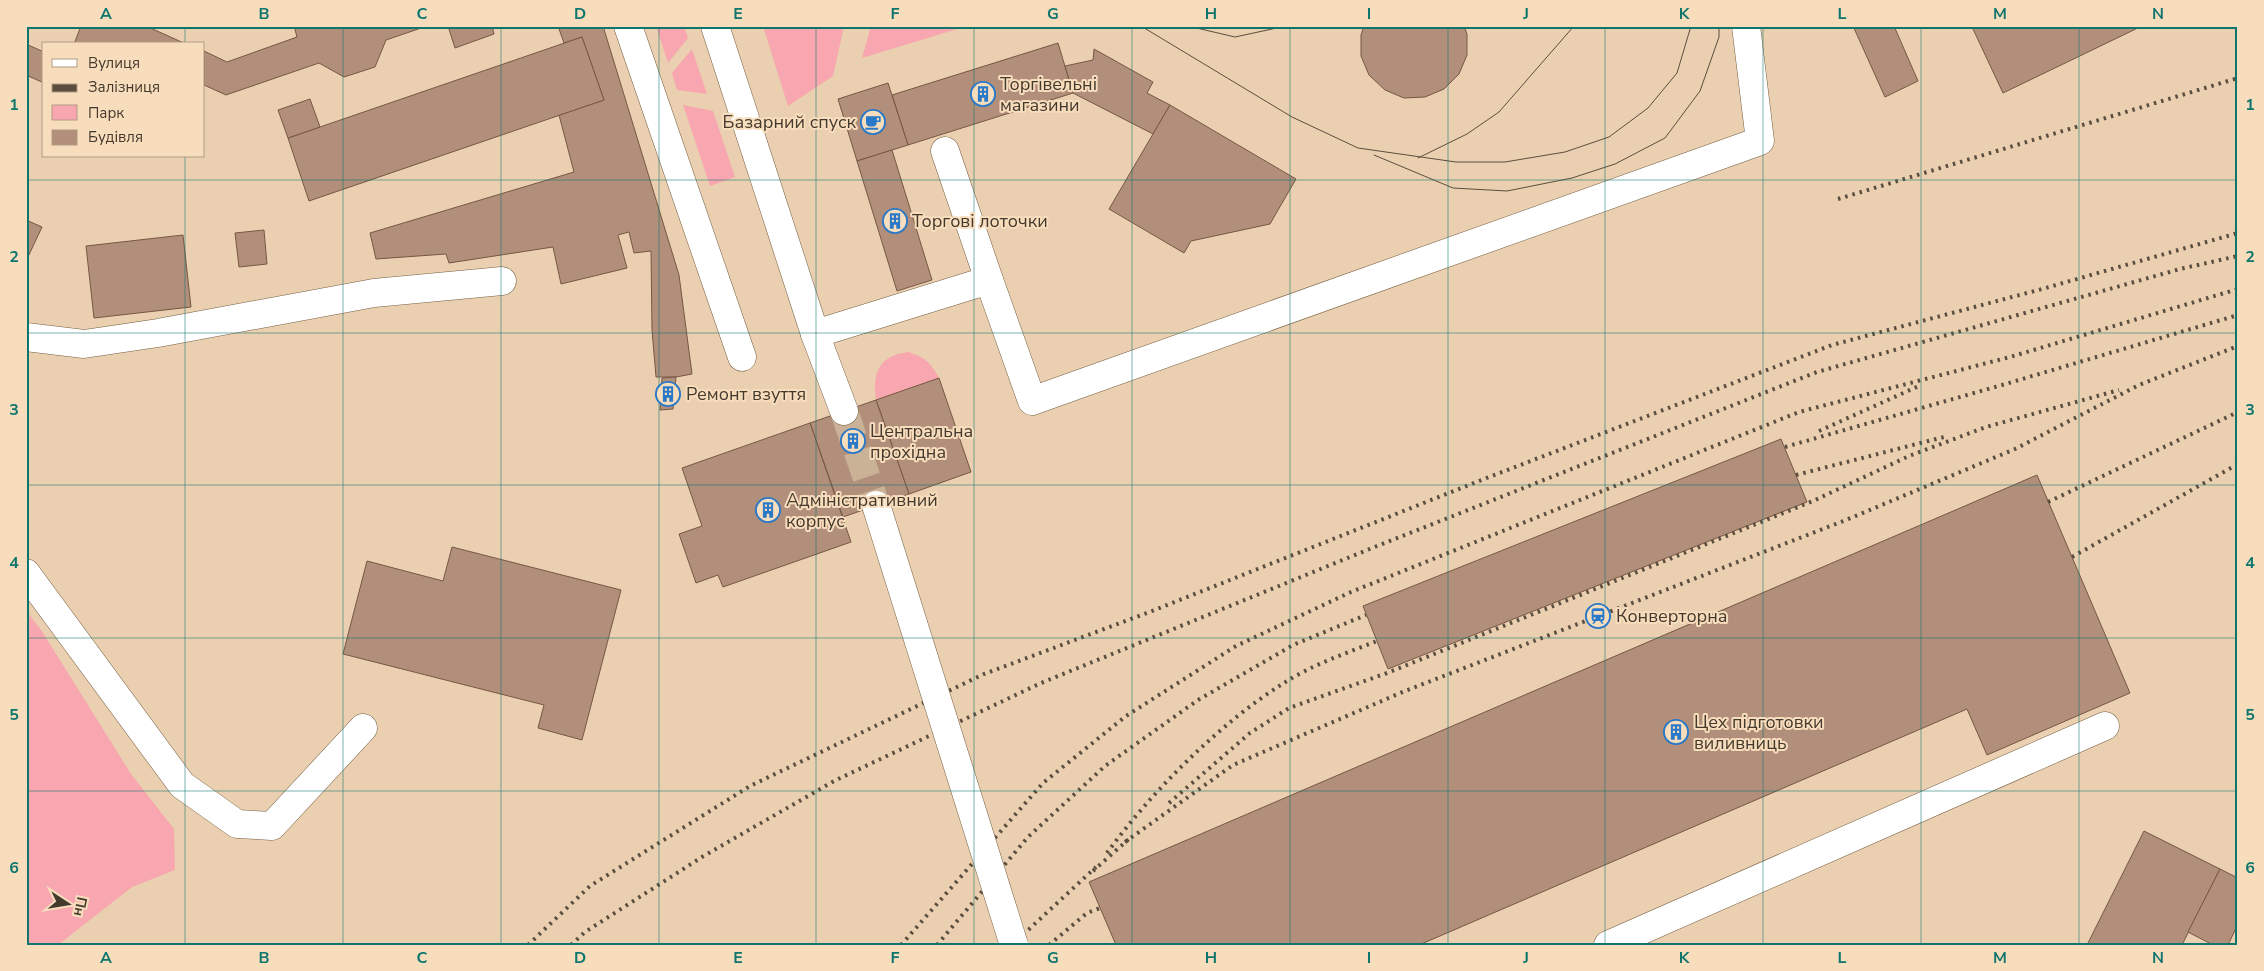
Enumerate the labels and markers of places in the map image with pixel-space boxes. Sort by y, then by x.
place label: Торгівельні магазини [1000,72,1097,117]
building icon: Торгівельні магазини [970,81,996,107]
cafe icon: Базарний спуск [860,109,886,135]
place label: Базарний спуск [723,110,857,134]
building icon: Торгові лоточки [882,208,908,234]
place label: Торгові лоточки [912,209,1048,233]
building icon: Ремонт взуття [655,381,681,407]
place label: Ремонт взуття [686,382,806,406]
place label: Центральна прохідна [870,419,973,464]
building icon: Центральна прохідна [840,428,866,454]
place label: Адміністративний корпус [786,488,938,533]
building icon: Адміністративний корпус [755,497,781,523]
station icon: Конверторна [1585,603,1611,629]
place label: Конверторна [1616,604,1728,628]
place label: Цех підготовки виливниць [1694,710,1824,755]
building icon: Цех підготовки виливниць [1663,719,1689,745]

